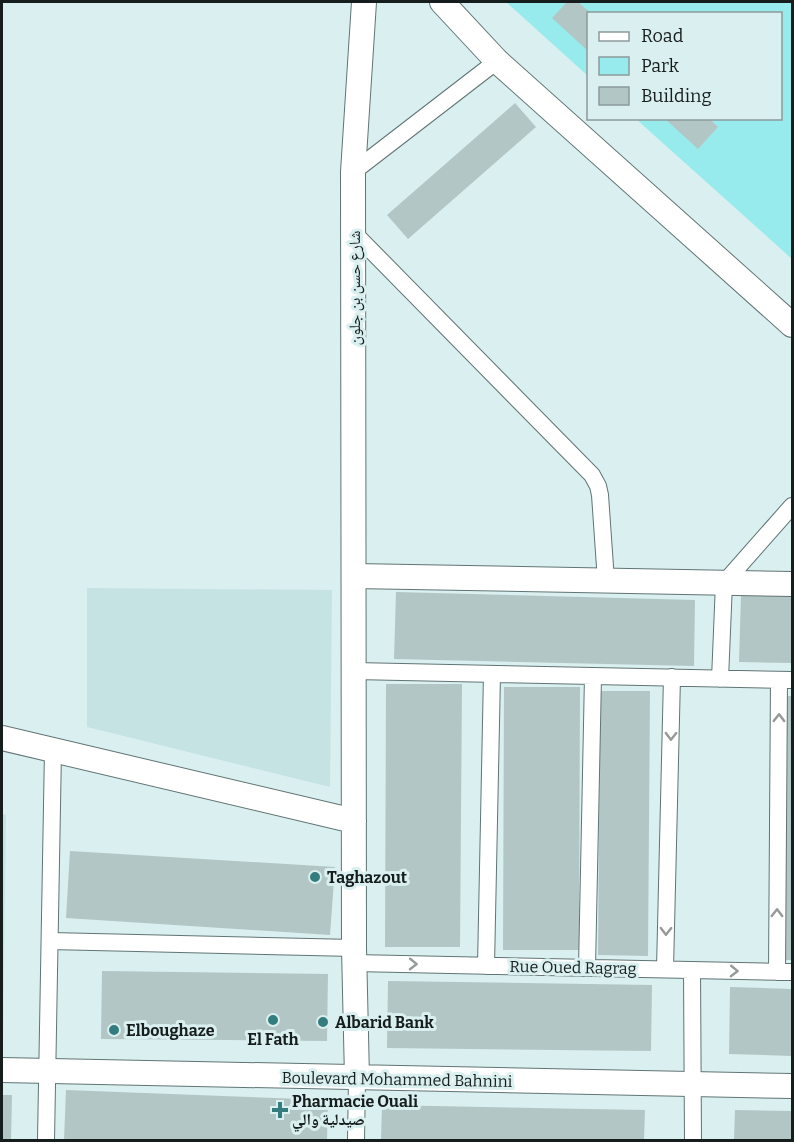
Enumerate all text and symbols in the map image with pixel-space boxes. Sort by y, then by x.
legend [587,12,782,120]
text: Road [641,25,684,47]
text: Park [641,55,680,77]
text: Building [641,85,712,107]
street label: شارع حسن بن جلون [345,231,365,345]
one-way arrow [773,714,785,723]
one-way arrow [664,731,677,740]
place label: Taghazout [327,868,408,887]
marker: Taghazout [308,870,322,884]
one-way arrow [771,909,783,918]
one-way arrow [660,926,672,935]
street label: Rue Oued Ragrag [509,957,637,978]
one-way arrow [408,958,417,970]
one-way arrow [729,964,738,977]
marker: El Fath [266,1013,280,1027]
place label: Albarid Bank [335,1013,434,1032]
marker: Albarid Bank [316,1015,330,1029]
place label: Elboughaze [126,1021,215,1040]
marker: Elboughaze [107,1023,121,1037]
place label: El Fath [247,1030,299,1049]
street label: Boulevard Mohammed Bahnini [281,1068,513,1091]
place label: Pharmacie Ouali صيدلية والي [292,1092,418,1132]
marker: Pharmacie Ouali صيدلية والي [273,1103,287,1117]

